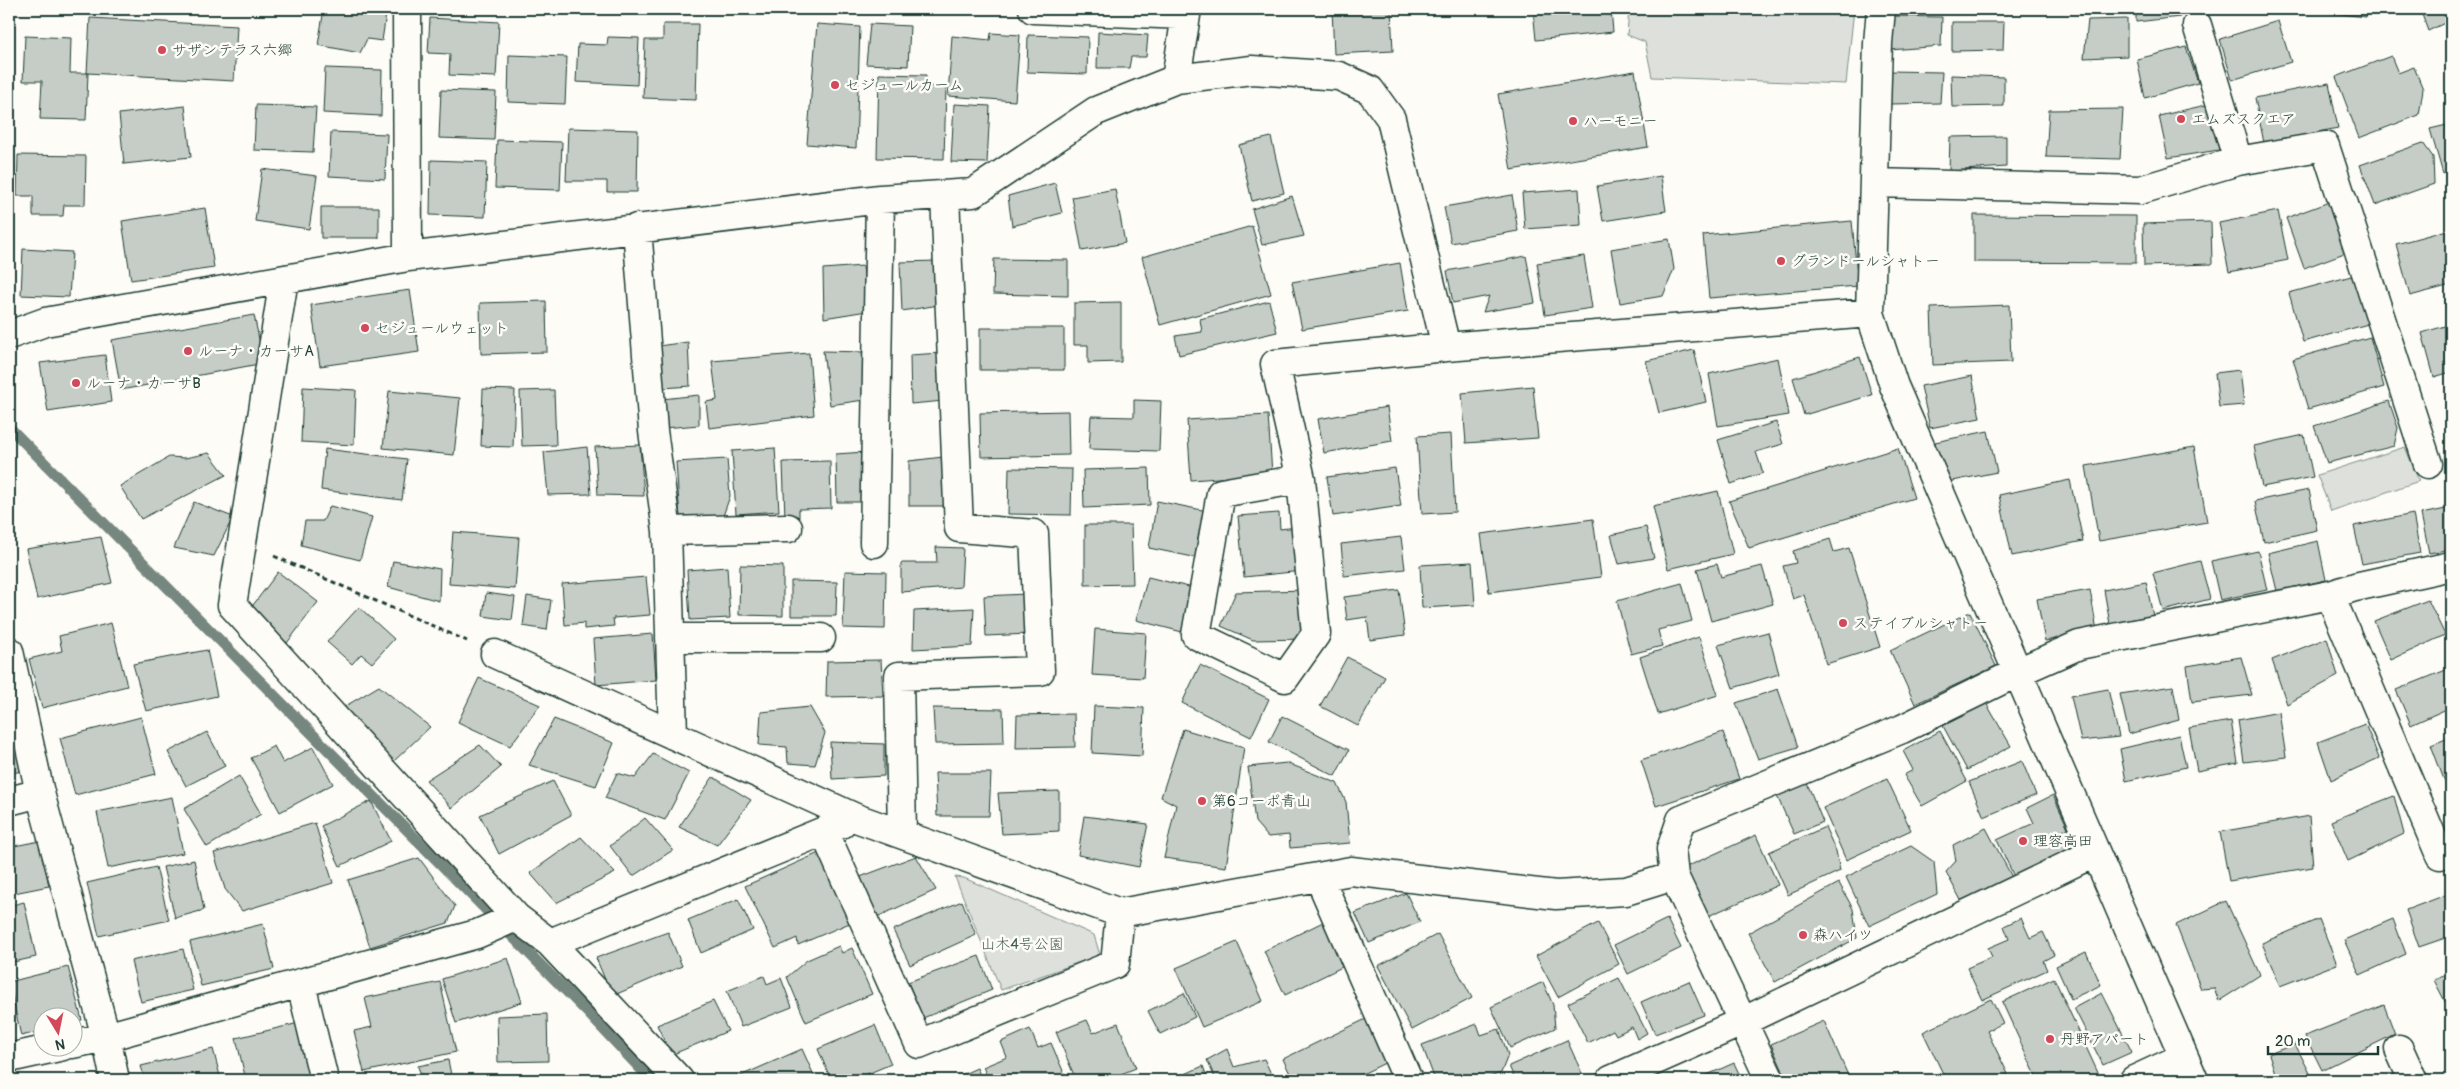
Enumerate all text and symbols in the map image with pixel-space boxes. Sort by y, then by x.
place label: サザンテラス六郷 [172,41,293,60]
marker: サザンテラス六郷 [156,44,168,56]
place label: セジュールカーム [845,76,964,95]
marker: セジュールカーム [829,79,841,91]
place label: エムズスクエア [2191,110,2296,129]
place label: ハーモニー [1583,112,1658,131]
marker: エムズスクエア [2175,113,2187,125]
marker: ハーモニー [1567,115,1579,127]
place label: グランドールシャトー [1791,252,1940,271]
marker: グランドールシャトー [1775,255,1787,267]
place label: セジュールウェット [375,319,509,338]
marker: セジュールウェット [359,322,371,334]
place label: ルーナ・カーサA [198,342,314,361]
marker: ルーナ・カーサA [182,345,194,357]
place label: ルーナ・カーサB [86,374,201,393]
marker: ルーナ・カーサB [70,377,82,389]
place label: ステイブルシャトー [1853,614,1988,633]
marker: ステイブルシャトー [1837,617,1849,629]
place label: 第6コーポ青山 [1212,792,1311,811]
marker: 第6コーポ青山 [1196,795,1208,807]
place label: 理容高田 [2033,832,2093,851]
marker: 理容高田 [2017,835,2029,847]
place label: 森ハイツ [1813,926,1873,945]
marker: 森ハイツ [1797,929,1809,941]
park label: 山木4号公園 [980,935,1064,954]
north arrow [32,1006,82,1056]
scale bar [2268,1024,2378,1056]
place label: 丹野アパート [2060,1030,2149,1049]
text: 20 m [2275,1032,2310,1051]
marker: 丹野アパート [2044,1033,2056,1045]
text: N [54,1035,66,1054]

